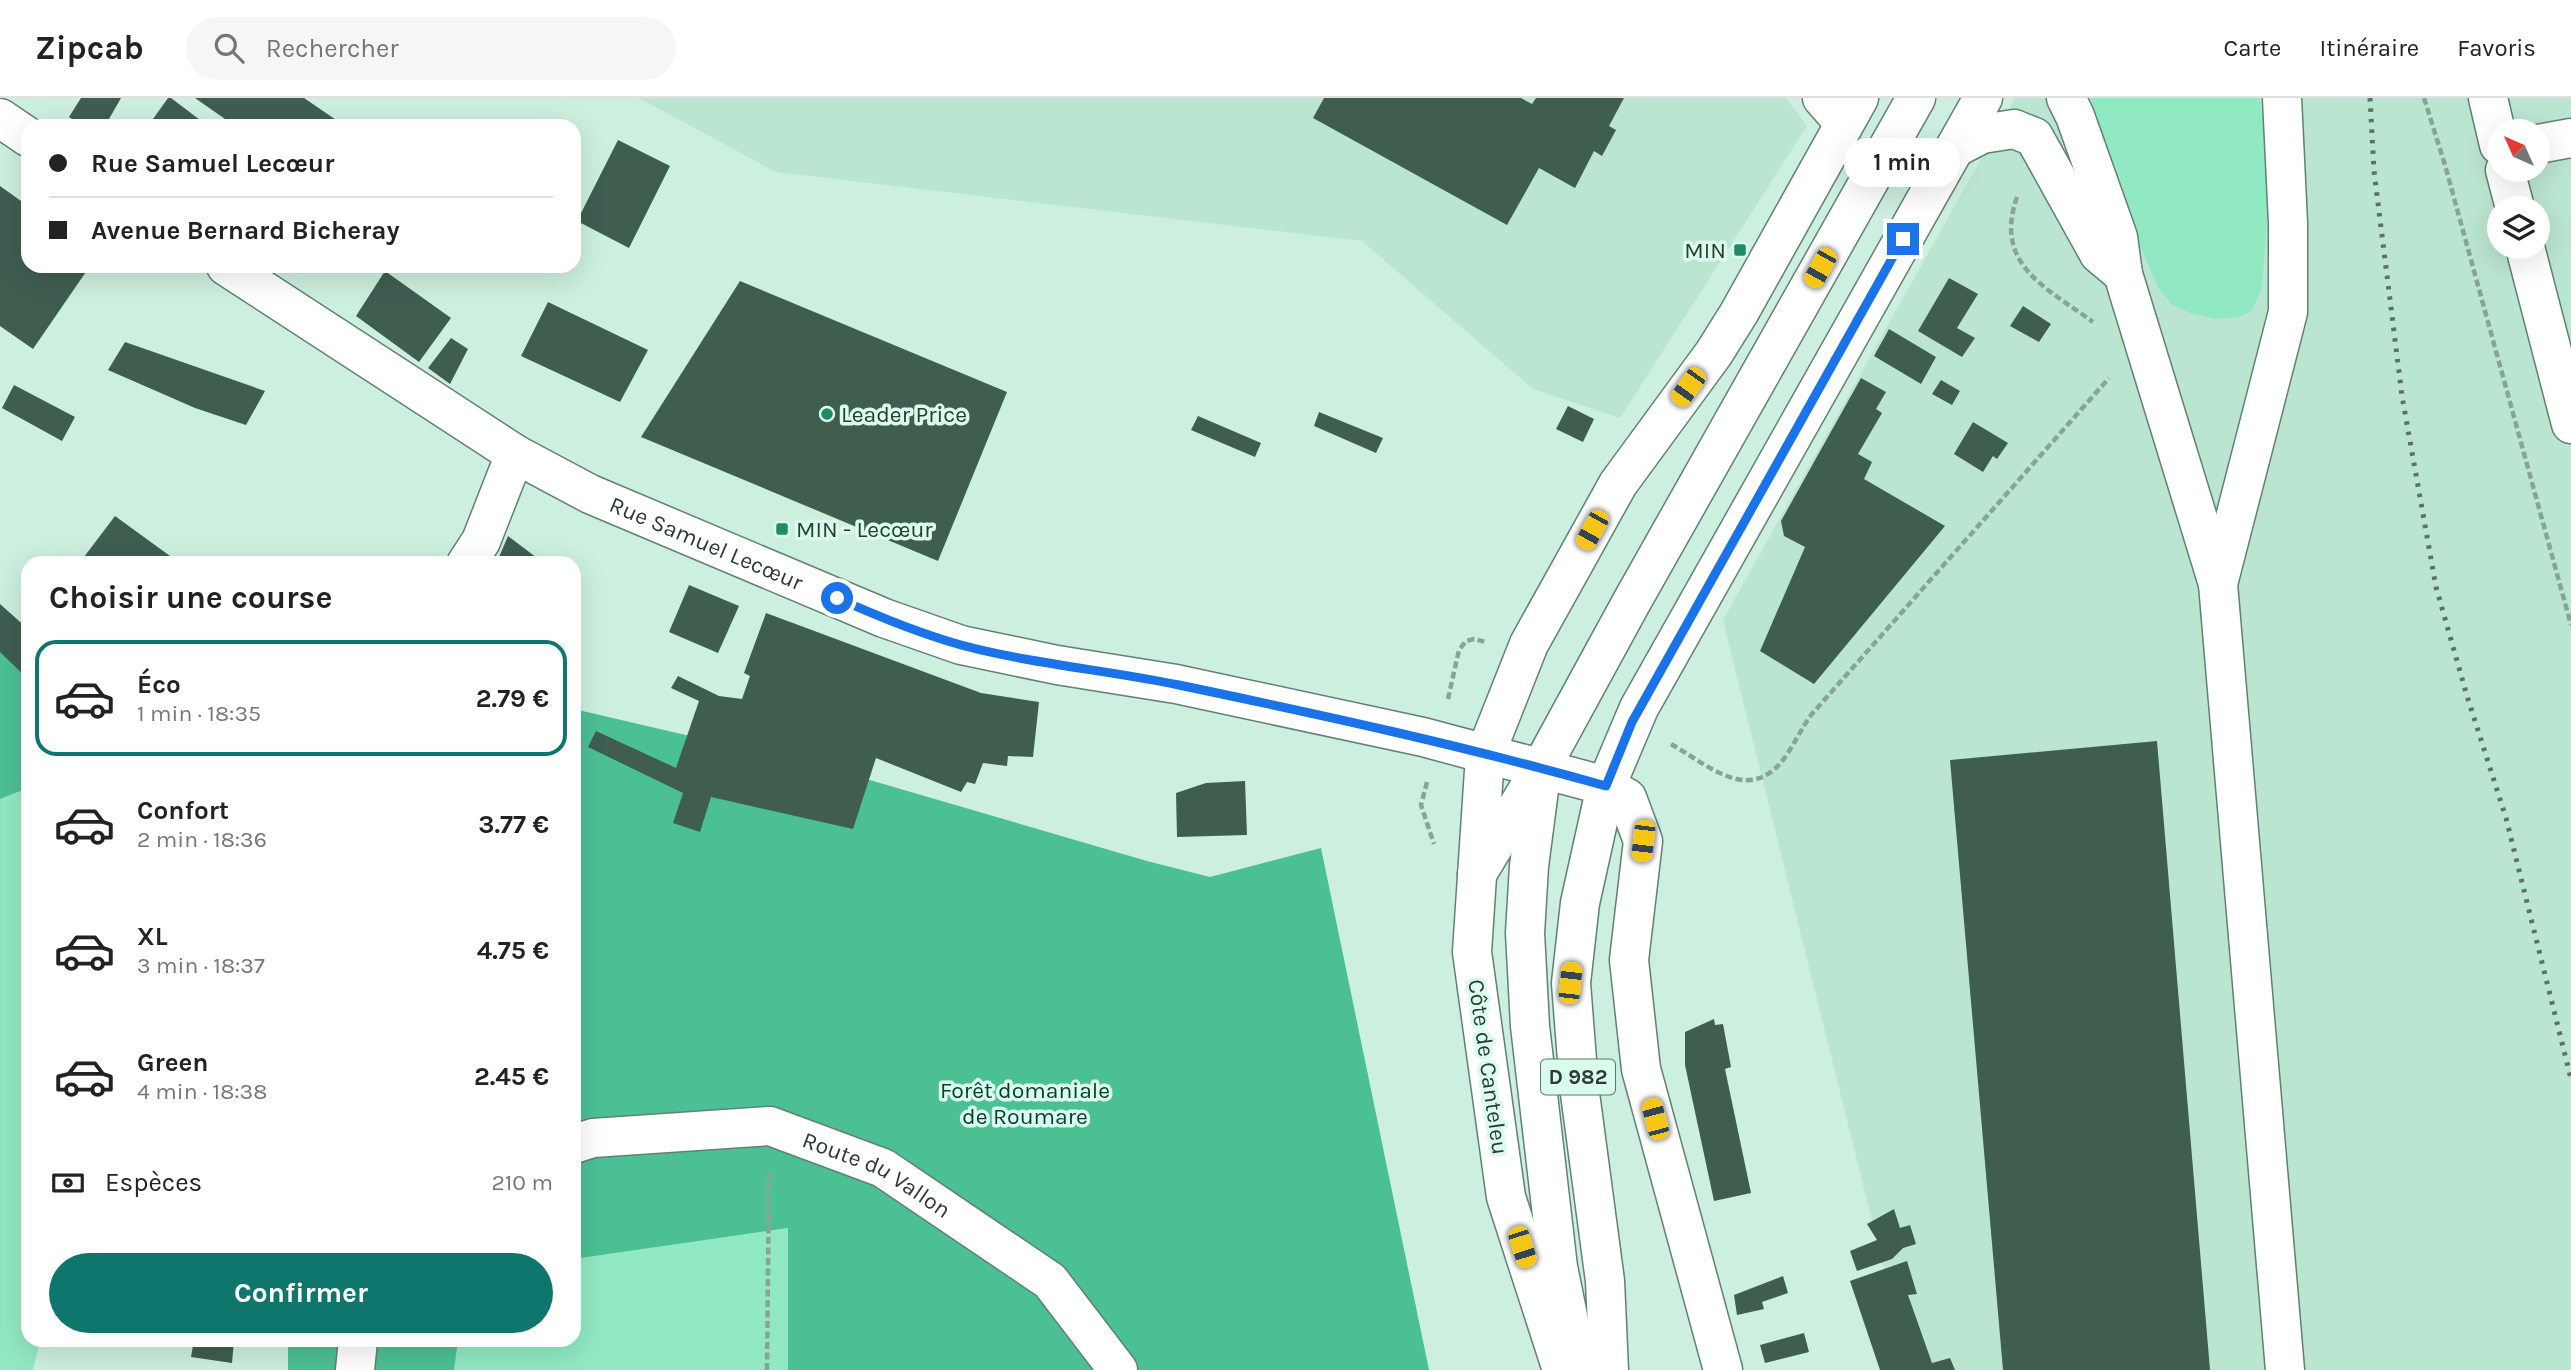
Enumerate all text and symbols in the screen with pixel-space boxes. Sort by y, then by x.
search box [186,17,676,80]
text: Zipcab [35,29,144,67]
icon: search [210,29,248,67]
text: Rechercher [266,33,399,64]
text: Carte [2223,34,2281,62]
text: Itinéraire [2319,34,2419,62]
text: Favoris [2457,34,2536,62]
north arrow [2487,119,2550,182]
map controls [2487,119,2550,259]
callout: 1 min [1845,138,1961,186]
text: Rue Samuel Lecœur [91,148,334,179]
text: 1 min [1873,149,1931,176]
button: layers [2487,196,2550,259]
text: Avenue Bernard Bicheray [91,215,400,246]
route end [1887,223,1919,255]
place label: MIN [1684,237,1726,264]
marker: MIN [1732,242,1748,258]
car [1801,245,1840,291]
car [1668,364,1709,410]
place label: Leader Price [841,401,967,428]
marker: Leader Price [819,406,835,422]
street label: Rue Samuel Lecœur [606,490,808,596]
car [1573,507,1612,553]
place label: MIN - Lecœur [796,516,933,543]
marker: MIN - Lecœur [774,521,790,537]
text: Choisir une course [49,579,332,616]
route start [821,582,853,614]
icon: car [53,667,116,730]
text: Éco [137,669,181,700]
text: 2.79 € [476,683,549,714]
text: 1 min · 18:35 [137,700,261,727]
icon: car [53,793,116,856]
text: Confort [137,795,229,826]
text: 3.77 € [478,809,549,840]
car [1631,819,1656,863]
text: 2 min · 18:36 [137,826,267,853]
icon: car [53,919,116,982]
text: XL [137,921,168,952]
text: 4.75 € [477,935,549,966]
text: 3 min · 18:37 [137,952,265,979]
car [1558,961,1583,1005]
street label: Côte de Canteleu [1462,978,1514,1156]
icon: car [53,1045,116,1108]
text: Green [137,1047,209,1078]
road number: D 982 [1541,1060,1615,1094]
text: 2.45 € [474,1061,549,1092]
park label: Forêt domaniale de Roumare [940,1077,1110,1130]
text: 4 min · 18:38 [137,1078,267,1105]
car [1640,1096,1671,1142]
street label: Route du Vallon [799,1126,956,1223]
icon: cash [49,1164,87,1202]
text: Espèces [105,1167,202,1198]
text: 210 m [491,1169,553,1196]
car [1506,1224,1539,1270]
button: Confirmer [49,1253,553,1333]

